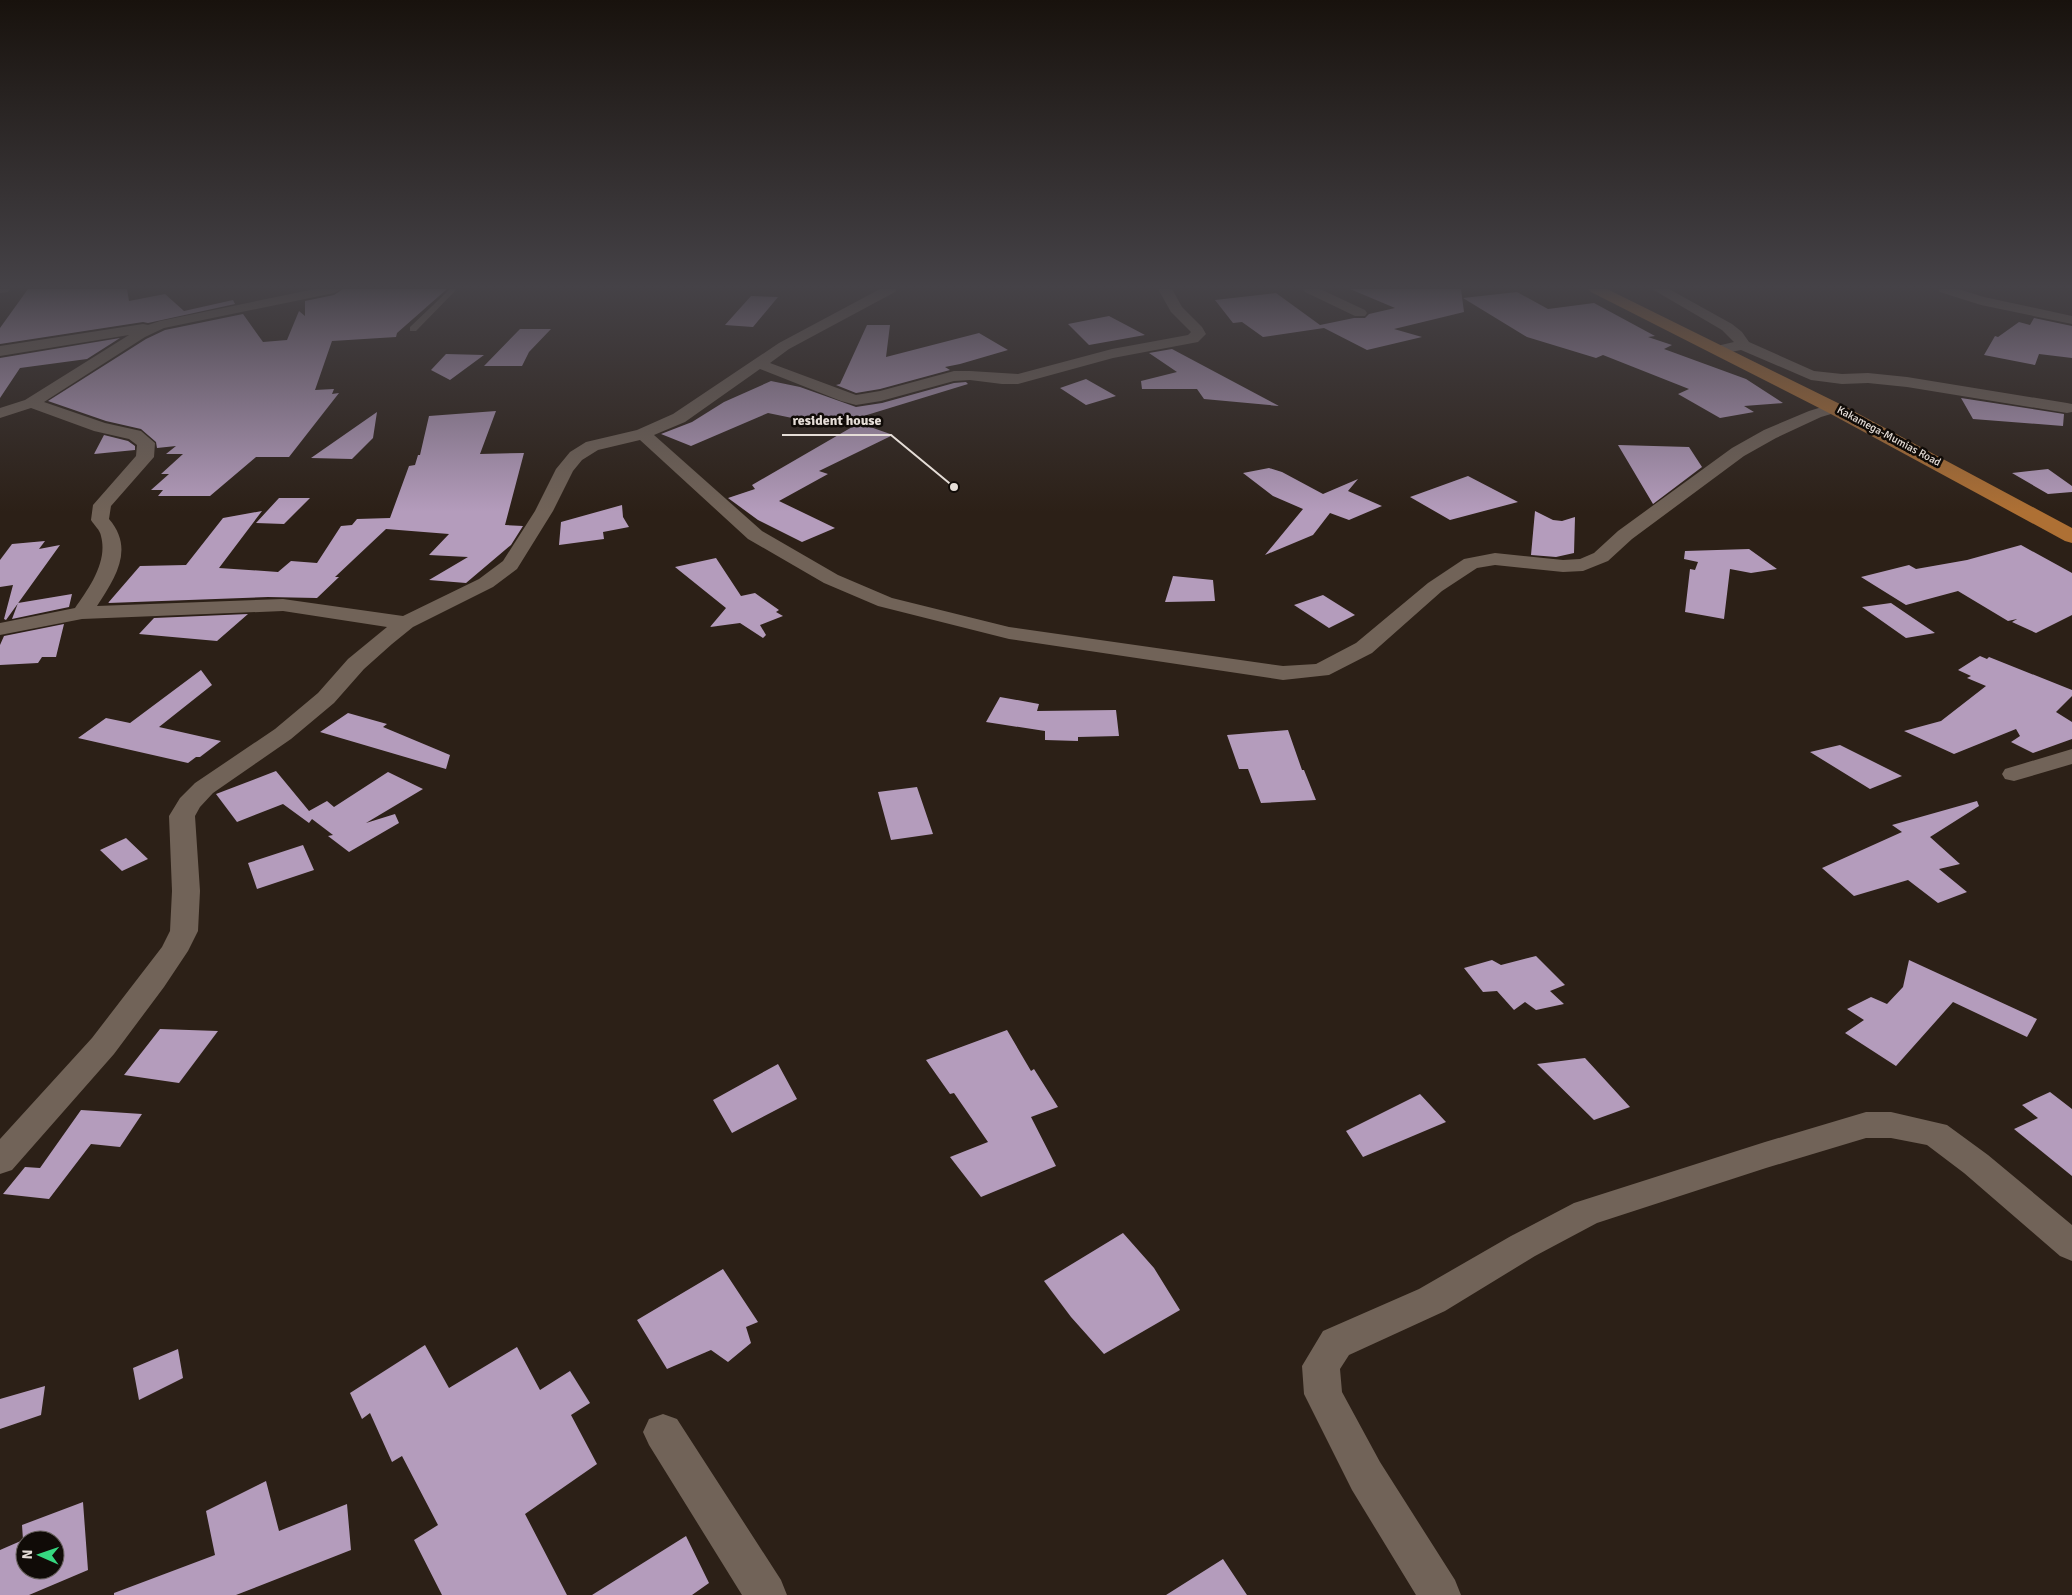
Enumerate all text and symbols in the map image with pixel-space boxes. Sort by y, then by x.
street label: Kakamega-Mumias Road [1835,403,1943,469]
callout: resident house [782,406,891,435]
text: resident house [793,412,882,429]
north arrow [15,1530,65,1580]
text: N [19,1549,36,1560]

